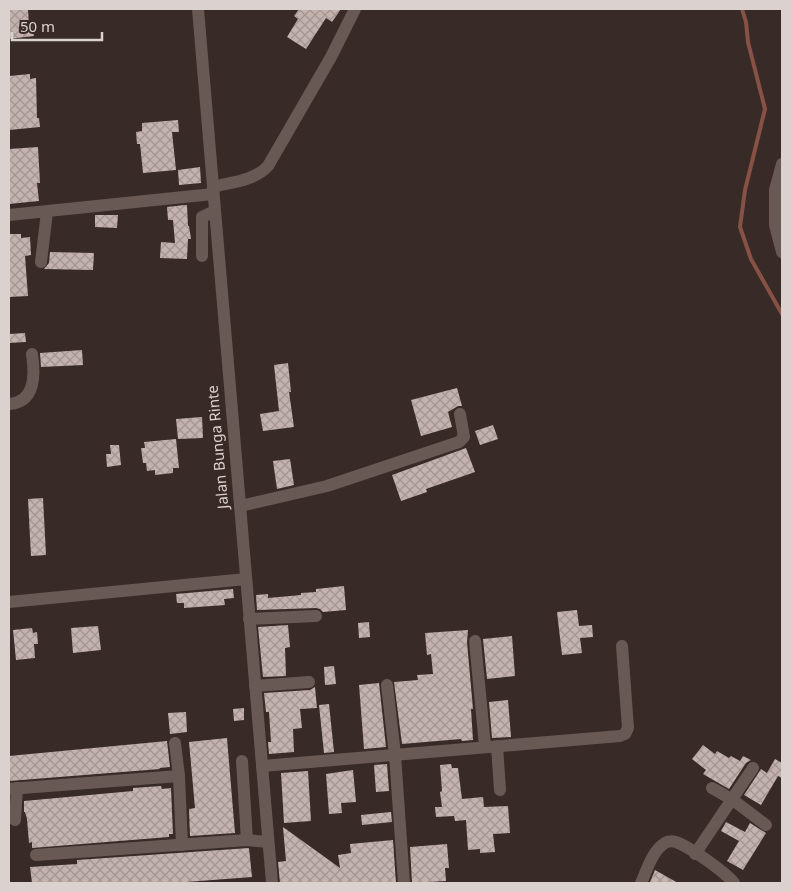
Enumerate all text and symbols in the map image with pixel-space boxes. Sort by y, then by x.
scale bar [12,10,102,42]
text: 50 m [20,16,55,36]
street label: Jalan Bunga Rinte [202,384,233,512]

